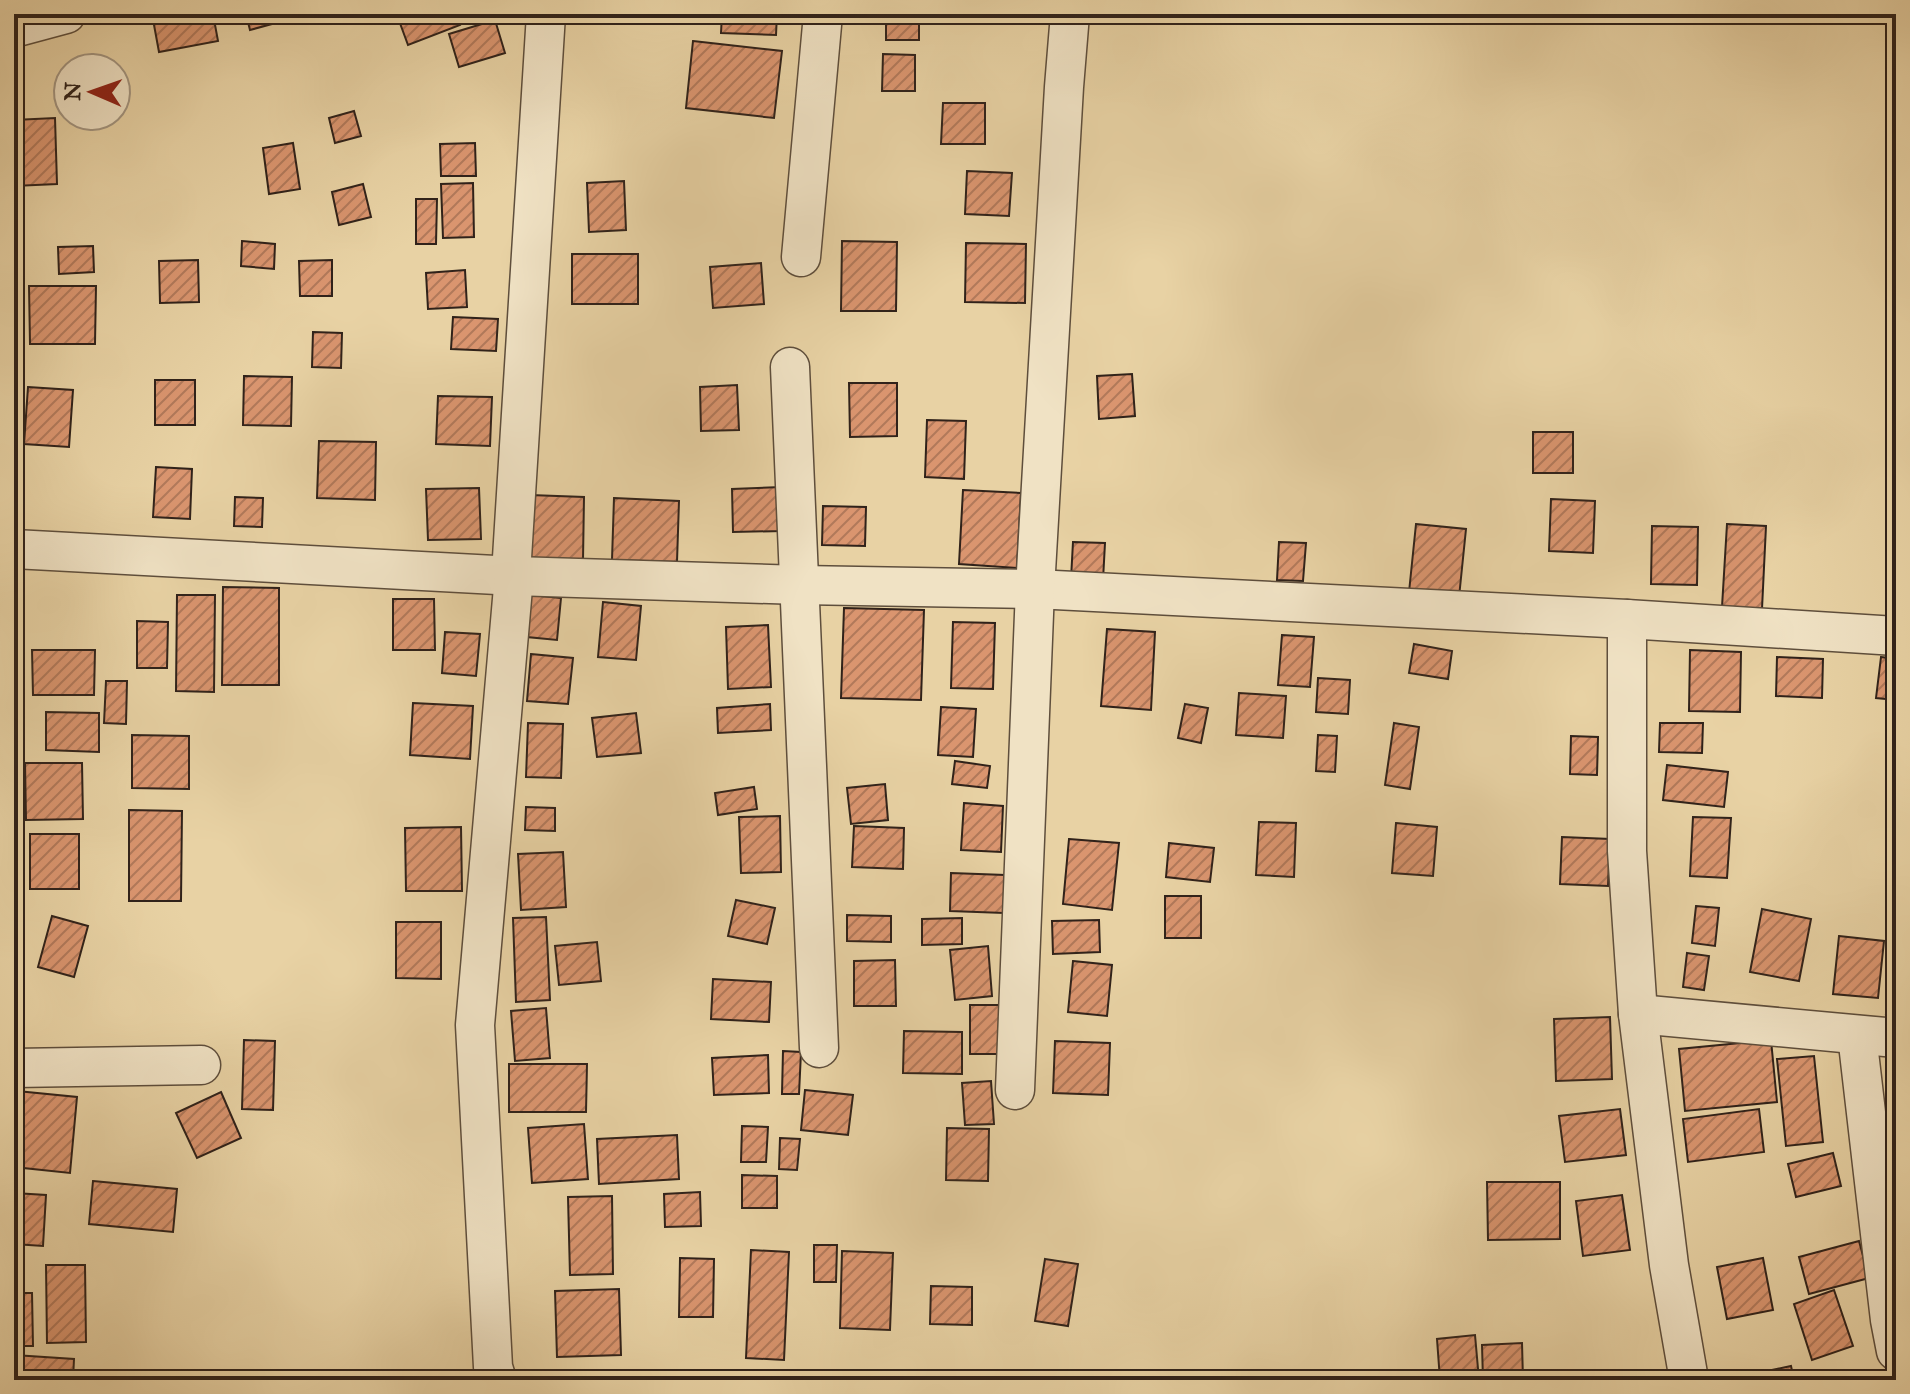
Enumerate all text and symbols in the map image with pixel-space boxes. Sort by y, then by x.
north arrow [52,52,132,132]
text: N [59,81,86,101]

